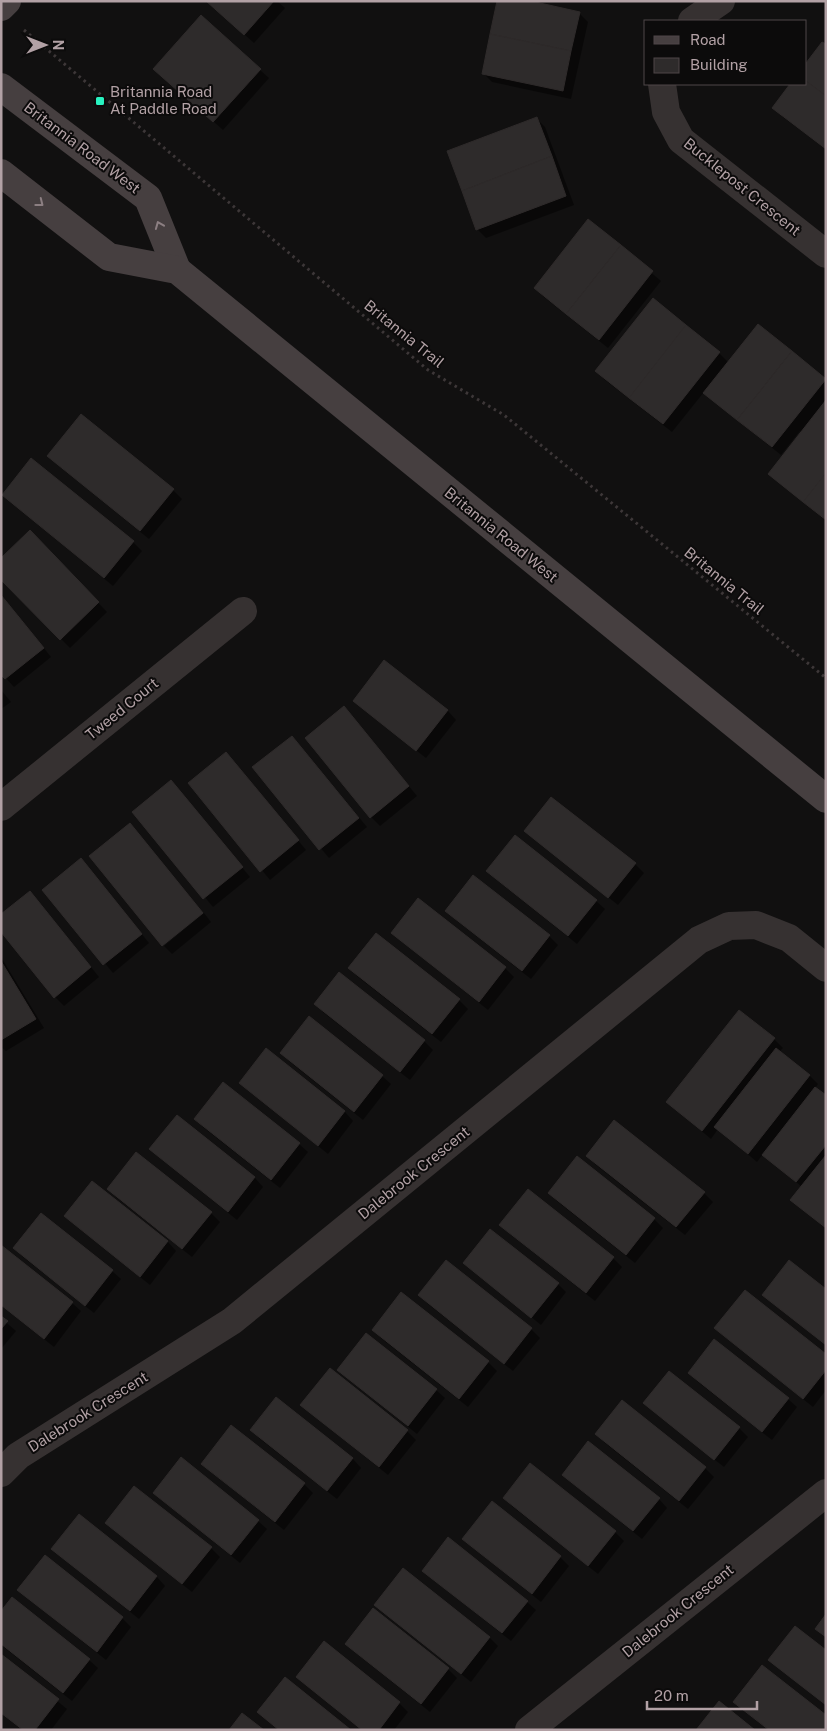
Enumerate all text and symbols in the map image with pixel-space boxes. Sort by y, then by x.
north arrow [20,20,70,70]
legend [644,20,807,85]
text: Road [690,31,726,48]
text: N [50,40,66,50]
text: Building [690,56,748,73]
place label: Britannia Road At Paddle Road [110,83,217,117]
marker: Britannia Road At Paddle Road [94,95,106,107]
street label: Britannia Road West [21,98,144,197]
street label: Bucklepost Crescent [681,134,804,239]
one-way arrow [34,197,43,206]
one-way arrow [154,221,165,230]
street label: Britannia Trail [361,296,447,371]
street label: Britannia Road West [441,484,562,586]
street label: Britannia Trail [681,543,767,618]
street label: Tweed Court [82,674,162,743]
street label: Dalebrook Crescent [355,1122,473,1223]
street label: Dalebrook Crescent [25,1368,151,1455]
street label: Dalebrook Crescent [619,1560,737,1661]
scale bar [647,1678,757,1710]
text: 20 m [654,1687,689,1704]

